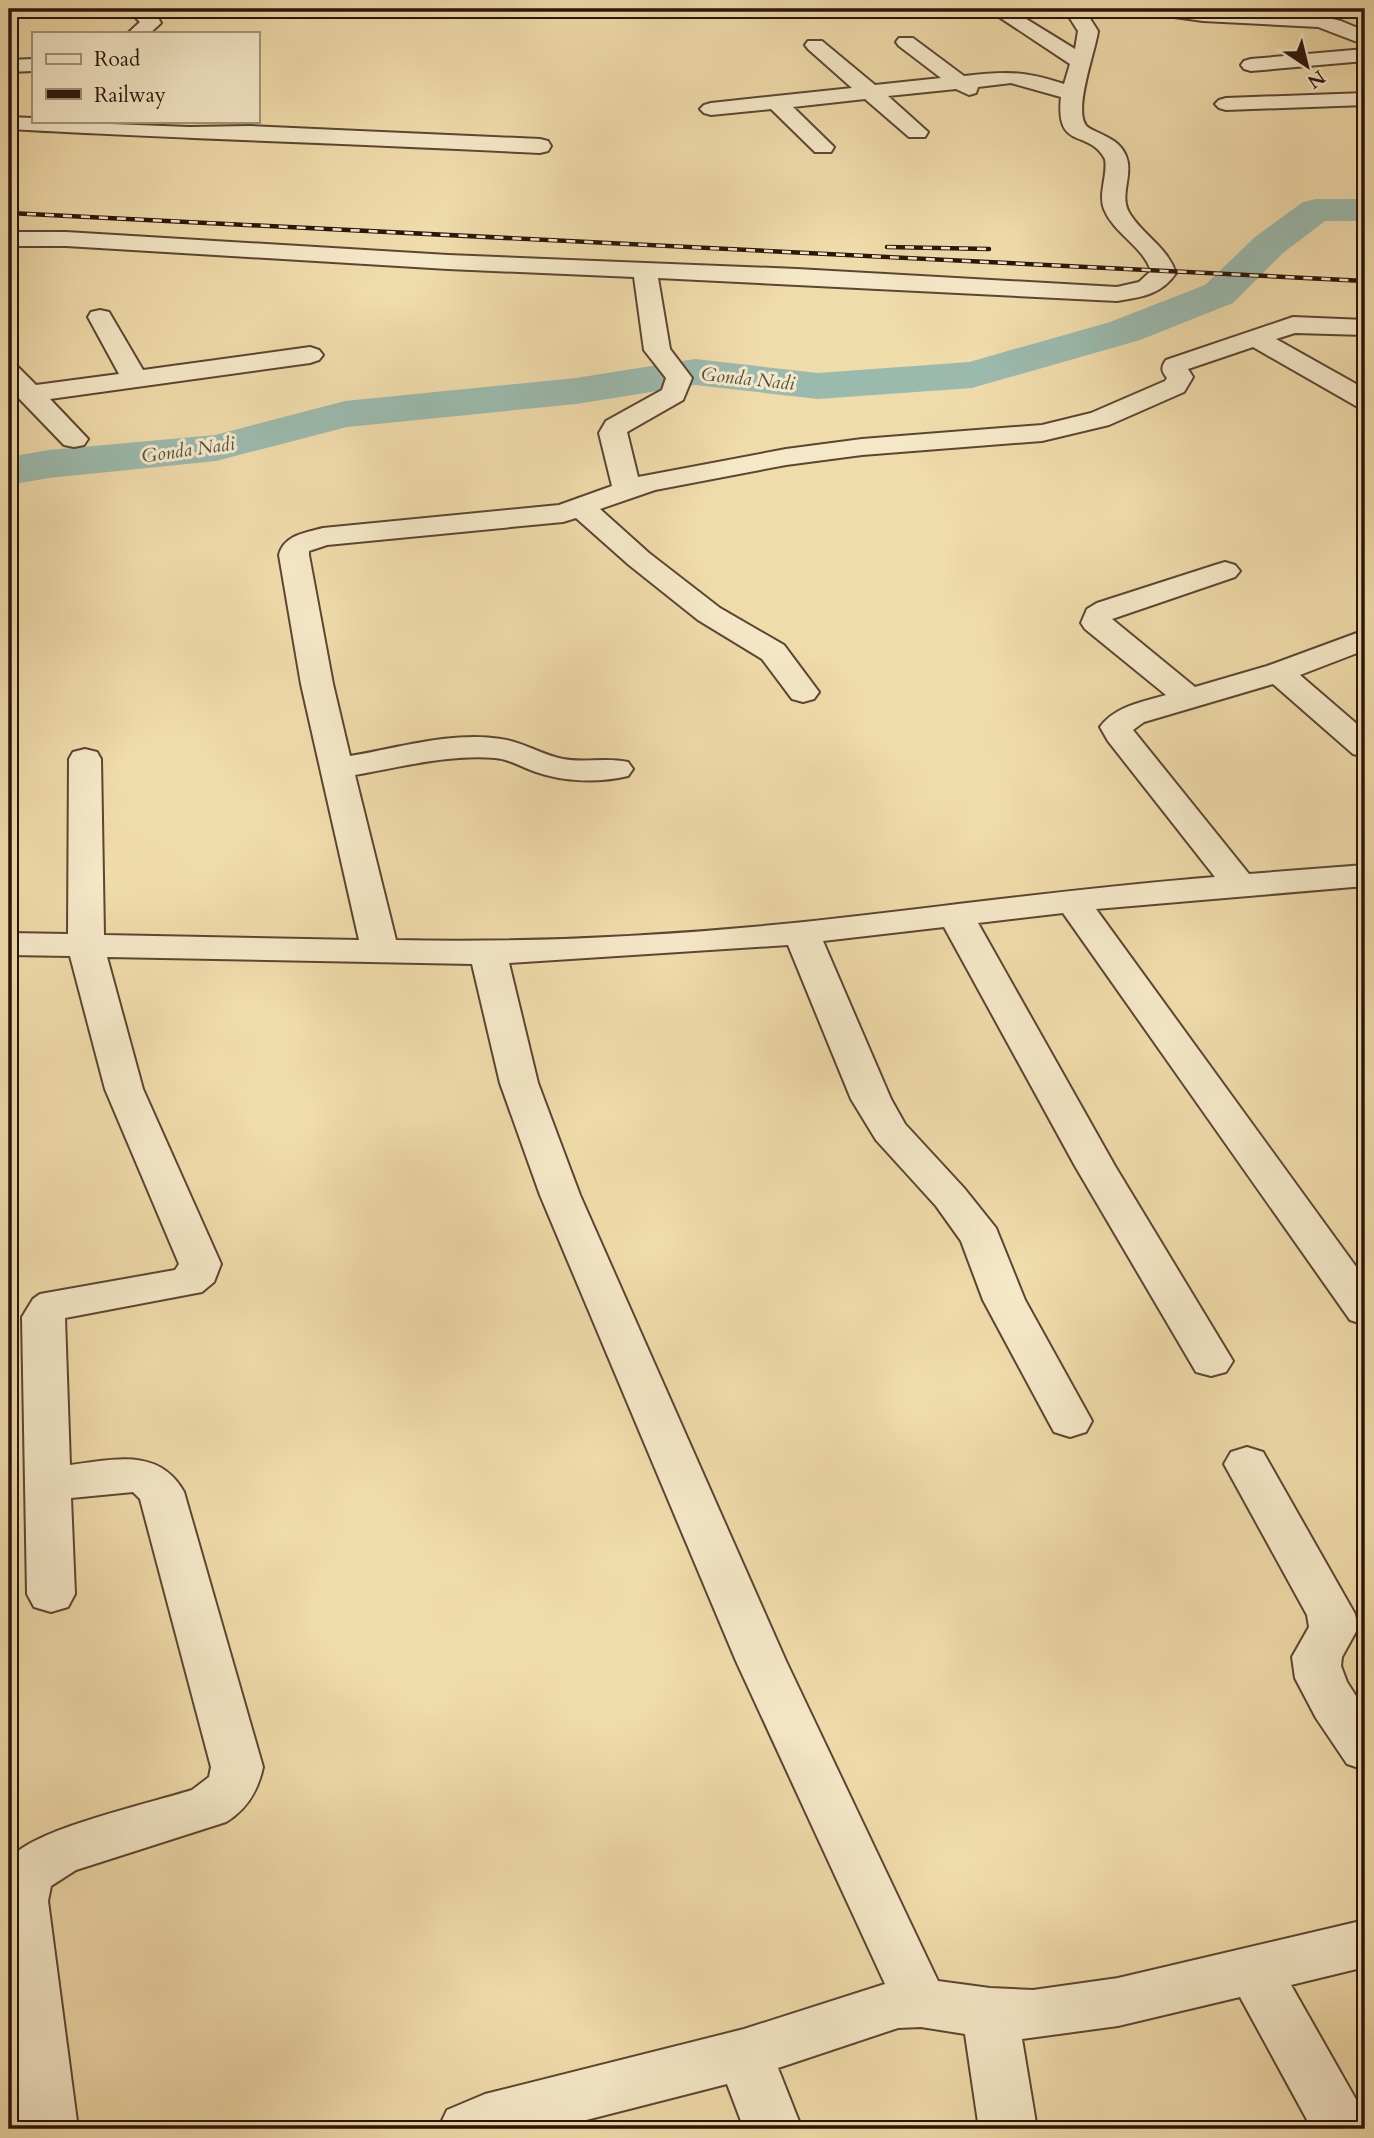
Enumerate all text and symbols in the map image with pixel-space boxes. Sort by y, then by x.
legend [32,32,259,122]
north arrow [1272,32,1342,102]
text: Road [94,45,140,74]
text: N [1302,64,1330,95]
text: Railway [94,81,166,110]
water label: Gonda Nadi [700,361,797,397]
water label: Gonda Nadi [140,430,237,469]

